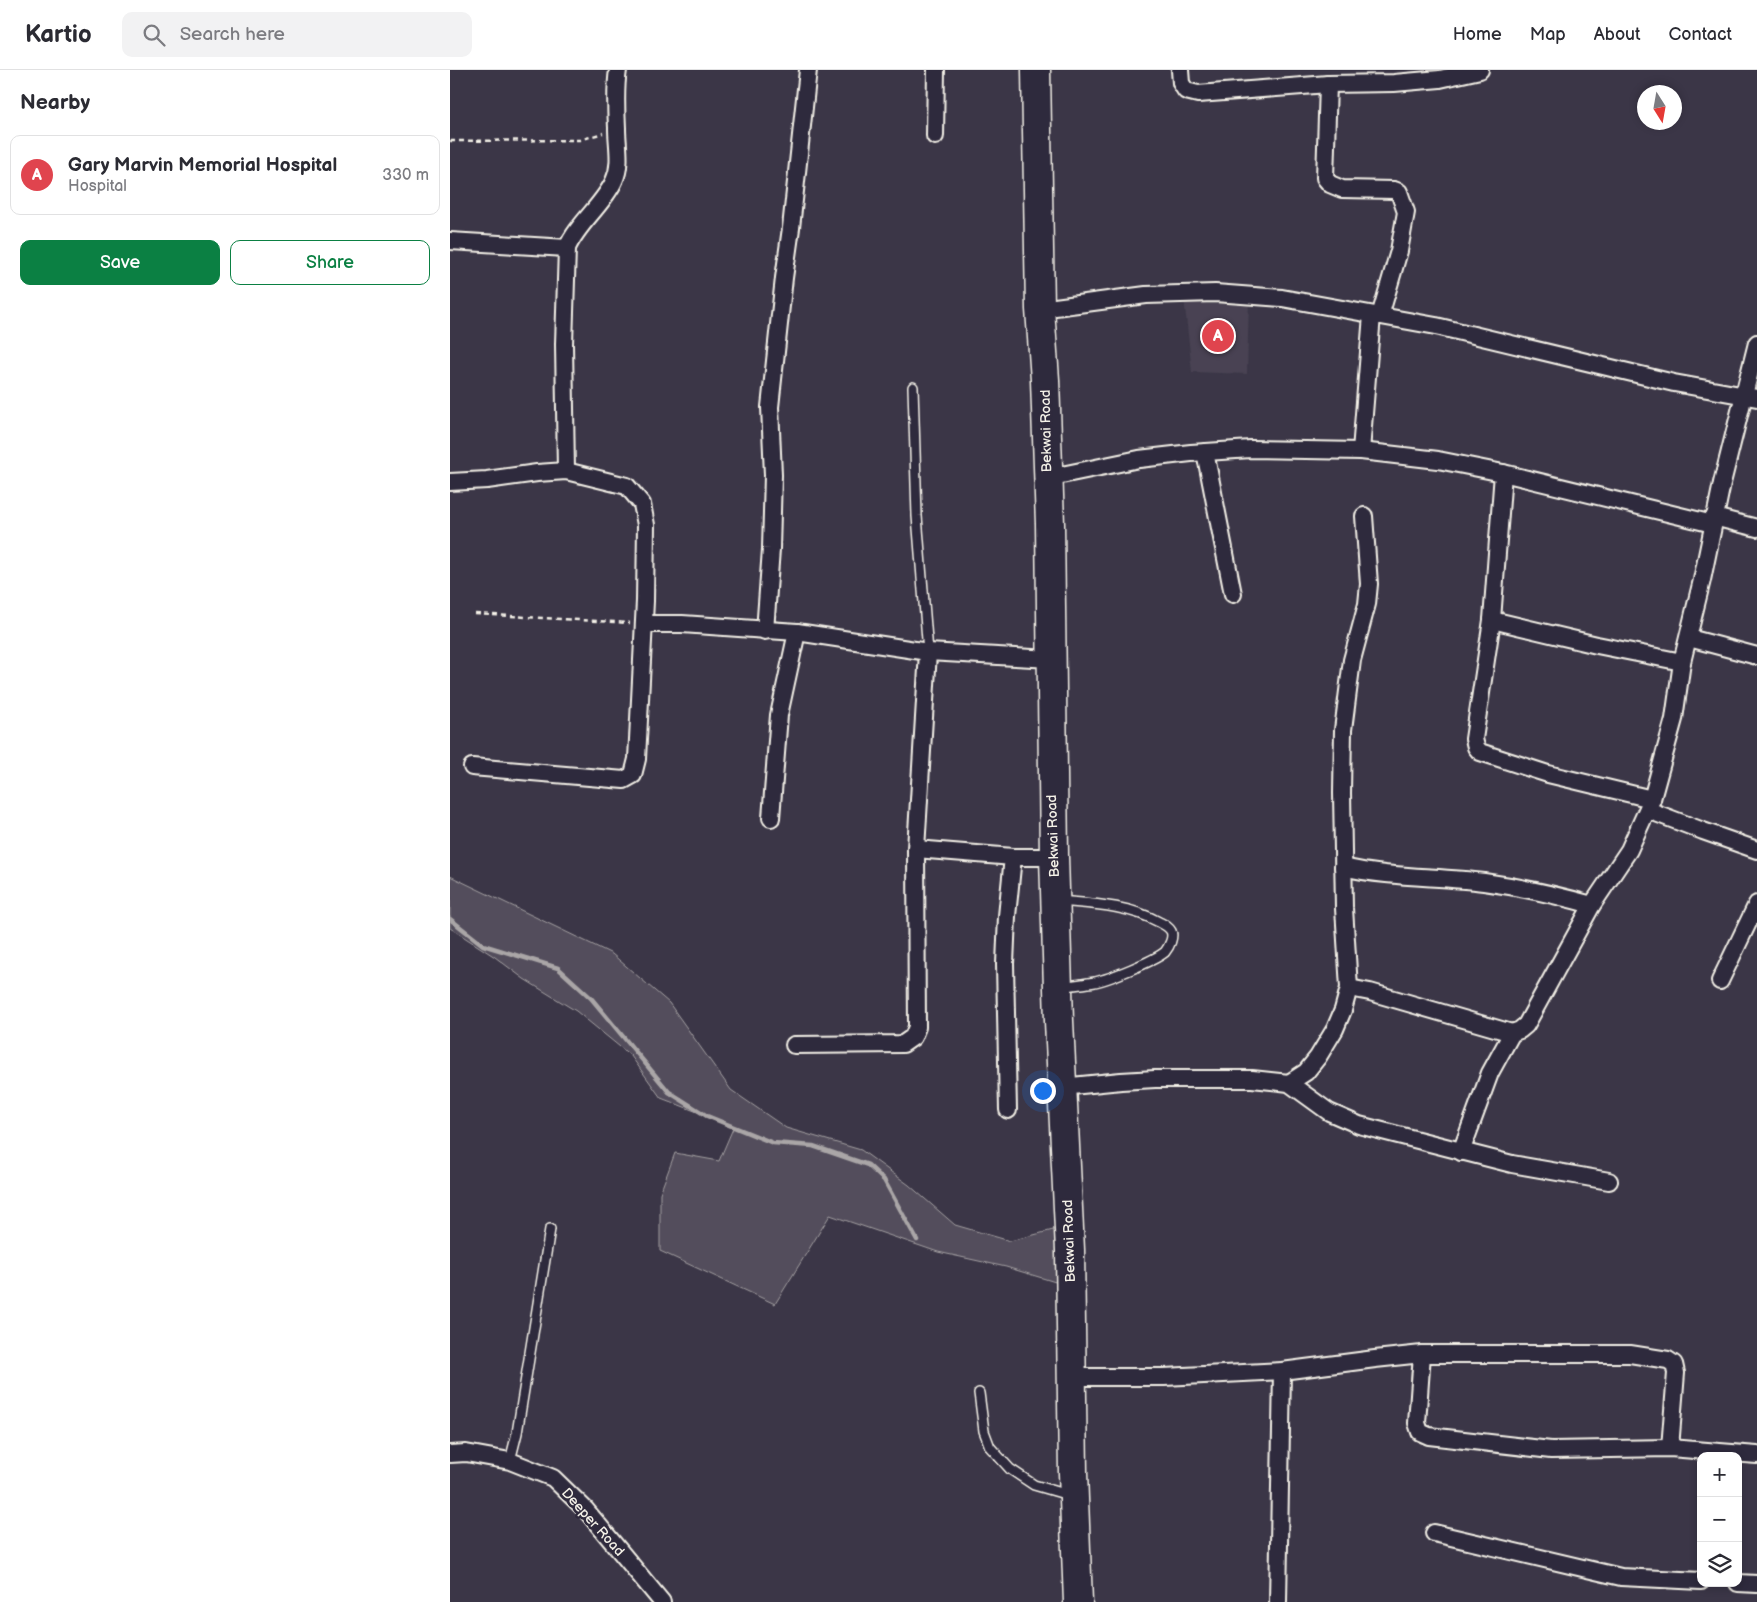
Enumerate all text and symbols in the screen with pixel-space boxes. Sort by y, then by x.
search box [122,12,472,57]
text: Kartio [25,20,92,49]
icon: search [140,21,168,49]
text: Search here [180,23,285,46]
text: Home [1453,24,1502,45]
text: Map [1530,24,1566,45]
text: About [1594,24,1641,45]
text: Contact [1669,24,1732,45]
north arrow [1637,85,1682,130]
text: Nearby [20,90,90,115]
text: Gary Marvin Memorial Hospital [68,154,337,177]
text: A [32,166,42,185]
text: 330 m [382,166,429,185]
text: Hospital [68,177,127,196]
button: Save [20,240,220,285]
button: Share [230,240,430,285]
pin: A [1202,317,1234,355]
street label: Bekwai Road [1037,389,1055,473]
street label: Bekwai Road [1043,794,1063,878]
your location [1030,1078,1056,1104]
street label: Bekwai Road [1059,1199,1079,1283]
map controls [1697,1452,1742,1587]
button: + [1697,1452,1742,1497]
street label: Deeper Road [558,1484,628,1560]
button: − [1697,1497,1742,1542]
button: layers [1697,1542,1742,1587]

